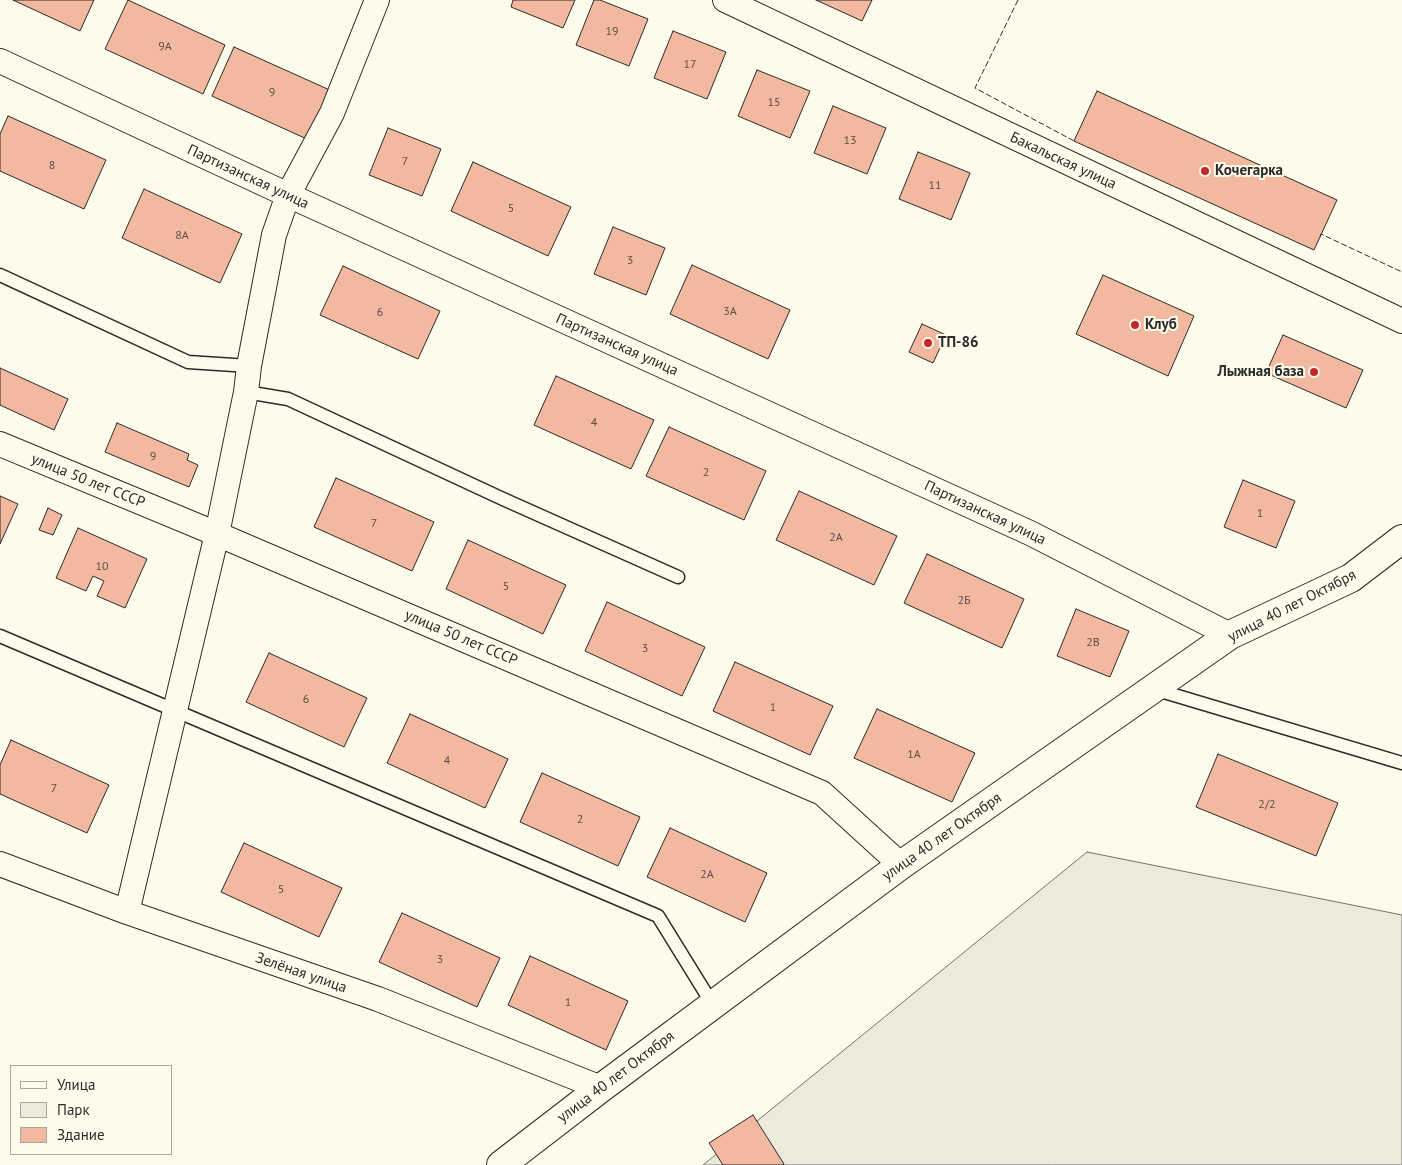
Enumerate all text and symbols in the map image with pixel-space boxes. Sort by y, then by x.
house number: 19 [605,25,619,39]
house number: 9А [158,40,172,54]
house number: 17 [683,58,697,72]
house number: 9 [269,86,275,100]
house number: 15 [767,96,781,110]
street label: Бакальская улица [1007,128,1119,194]
house number: 13 [843,134,857,148]
street label: Партизанская улица [184,141,312,213]
house number: 7 [402,155,408,169]
house number: 8 [49,159,55,173]
place label: Кочегарка [1215,162,1283,180]
marker: Кочегарка [1199,165,1211,177]
house number: 11 [928,179,942,193]
house number: 5 [508,202,514,216]
house number: 8А [175,229,189,243]
house number: 3 [627,254,633,268]
house number: 3А [723,305,737,319]
house number: 6 [377,306,383,320]
street label: Партизанская улица [553,310,681,380]
place label: Клуб [1145,316,1177,334]
marker: Клуб [1129,319,1141,331]
place label: ТП-86 [938,334,979,352]
marker: ТП-86 [922,337,934,349]
place label: Лыжная база [1217,363,1304,381]
marker: Лыжная база [1308,366,1320,378]
house number: 4 [591,416,597,430]
street label: улица 50 лет СССР [29,450,147,512]
house number: 9 [150,450,156,464]
house number: 2 [703,466,709,480]
street label: Партизанская улица [921,477,1049,549]
house number: 1 [1257,507,1263,521]
house number: 7 [371,517,377,531]
house number: 2А [829,531,843,545]
house number: 10 [95,560,109,574]
street label: улица 40 лет Октября [1225,566,1359,646]
house number: 5 [503,580,509,594]
house number: 2Б [957,594,971,608]
street label: улица 50 лет СССР [402,606,520,670]
house number: 2В [1086,636,1100,650]
house number: 3 [642,642,648,656]
house number: 6 [303,693,309,707]
house number: 1 [770,701,776,715]
house number: 1А [907,748,921,762]
house number: 4 [444,754,450,768]
house number: 7 [51,782,57,796]
street label: улица 40 лет Октября [879,789,1005,885]
house number: 2/2 [1258,798,1276,812]
house number: 2 [577,813,583,827]
house number: 2А [700,868,714,882]
house number: 5 [278,883,284,897]
street label: Зелёная улица [253,949,349,997]
house number: 3 [437,953,443,967]
house number: 1 [565,996,571,1010]
street label: улица 40 лет Октября [554,1027,678,1127]
legend [10,1065,172,1155]
text: Улица [57,1075,95,1094]
text: Парк [57,1100,90,1119]
text: Здание [57,1125,105,1144]

